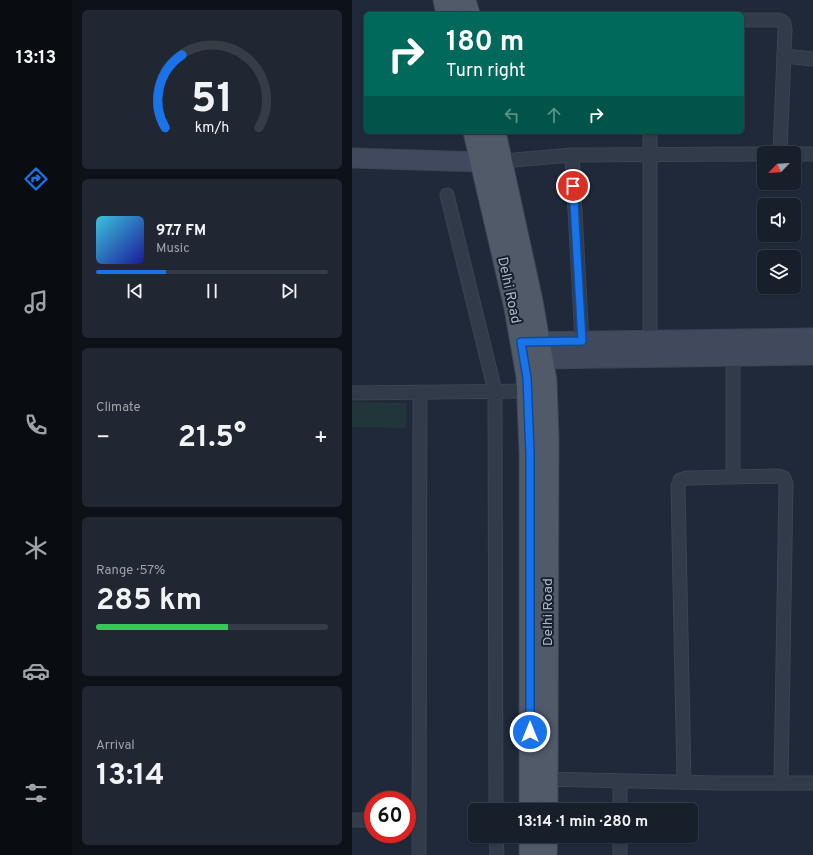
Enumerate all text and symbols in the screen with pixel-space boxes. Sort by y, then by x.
text: 180 m [446,25,524,61]
icon: right [380,28,432,80]
text: 13:13 [16,47,56,70]
text: Turn right [446,60,526,83]
text: 51 [191,73,233,126]
icon: left [501,104,523,126]
icon: ahead [543,104,565,126]
icon: right [585,104,607,126]
text: km/h [195,118,229,136]
north arrow [757,146,801,190]
map controls [757,146,801,294]
icon: directions [22,165,50,193]
pin [556,169,590,203]
icon: arrive [562,175,584,197]
button: sound [757,198,801,242]
text: 97.7 FM [156,222,206,241]
text: Music [156,241,190,257]
button: layers [757,250,801,294]
street label: Delhi Road [493,255,524,325]
icon: previous [124,280,146,302]
icon: pause [201,280,223,302]
icon: next [278,280,300,302]
icon: music [22,288,50,316]
text: Climate [96,400,141,416]
icon: phone [22,411,50,439]
text: 21.5° [178,420,246,457]
text: − [96,425,110,452]
text: + [314,425,328,452]
icon: climate [22,534,50,562]
text: Range · 57% [96,563,165,579]
street label: Delhi Road [540,578,557,646]
text: 285 km [96,583,202,620]
icon: car [22,657,50,685]
position arrow [509,711,551,753]
text: Arrival [96,738,135,754]
text: 13:14 [96,758,165,795]
icon: filters [22,779,50,807]
speed limit sign: 60 [364,791,416,843]
text: 13:14 · 1 min · 280 m [518,813,648,832]

